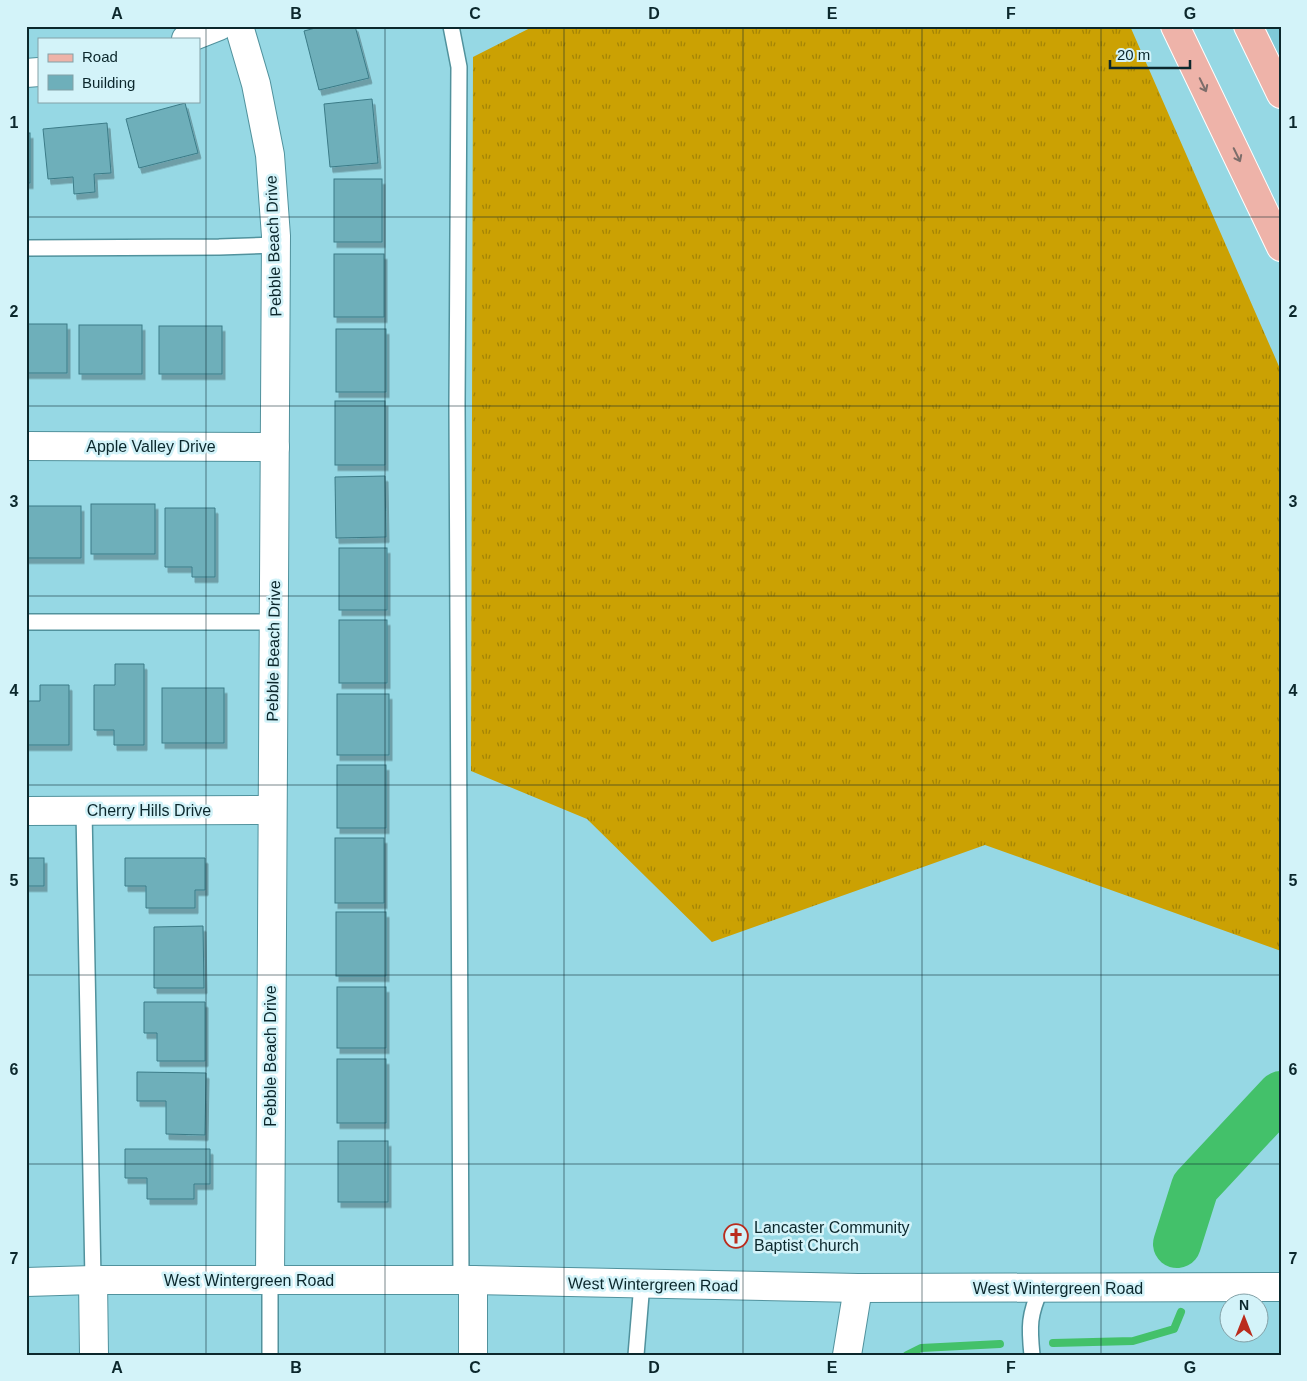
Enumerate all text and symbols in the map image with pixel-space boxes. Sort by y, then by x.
text: A [111,5,123,22]
text: B [290,5,302,22]
text: C [469,5,481,22]
text: D [648,5,660,22]
text: E [827,5,838,22]
text: F [1006,5,1016,22]
text: G [1184,5,1196,22]
legend [38,38,200,102]
scale bar [1110,38,1190,70]
text: 20 m [1117,46,1150,63]
text: Road [82,48,118,65]
text: Building [82,74,135,91]
one-way arrow [1199,77,1208,92]
text: 1 [10,114,19,131]
text: 1 [1289,114,1298,131]
one-way arrow [1232,148,1242,163]
street label: Pebble Beach Drive [263,175,284,317]
text: 2 [10,303,19,320]
text: 2 [1289,303,1298,320]
street label: Apple Valley Drive [86,438,216,455]
text: 3 [10,493,19,510]
text: 3 [1289,493,1298,510]
street label: Pebble Beach Drive [264,580,283,722]
text: 4 [10,682,19,699]
text: 4 [1289,682,1298,699]
street label: Cherry Hills Drive [87,802,211,819]
text: 5 [10,872,19,889]
text: 5 [1289,872,1298,889]
street label: Pebble Beach Drive [262,985,279,1127]
text: 6 [10,1061,19,1078]
text: 6 [1289,1061,1298,1078]
place label: Lancaster Community Baptist Church [754,1219,910,1254]
church icon: Lancaster Community Baptist Church [723,1223,749,1249]
text: 7 [10,1250,19,1267]
text: 7 [1289,1250,1298,1267]
street label: West Wintergreen Road [164,1272,334,1289]
street label: West Wintergreen Road [568,1275,738,1294]
street label: West Wintergreen Road [973,1280,1143,1297]
north arrow [1220,1294,1270,1344]
text: N [1239,1297,1249,1313]
text: A [111,1359,123,1376]
text: B [290,1359,302,1376]
text: C [469,1359,481,1376]
text: D [648,1359,660,1376]
text: E [827,1359,838,1376]
text: F [1006,1359,1016,1376]
text: G [1184,1359,1196,1376]

